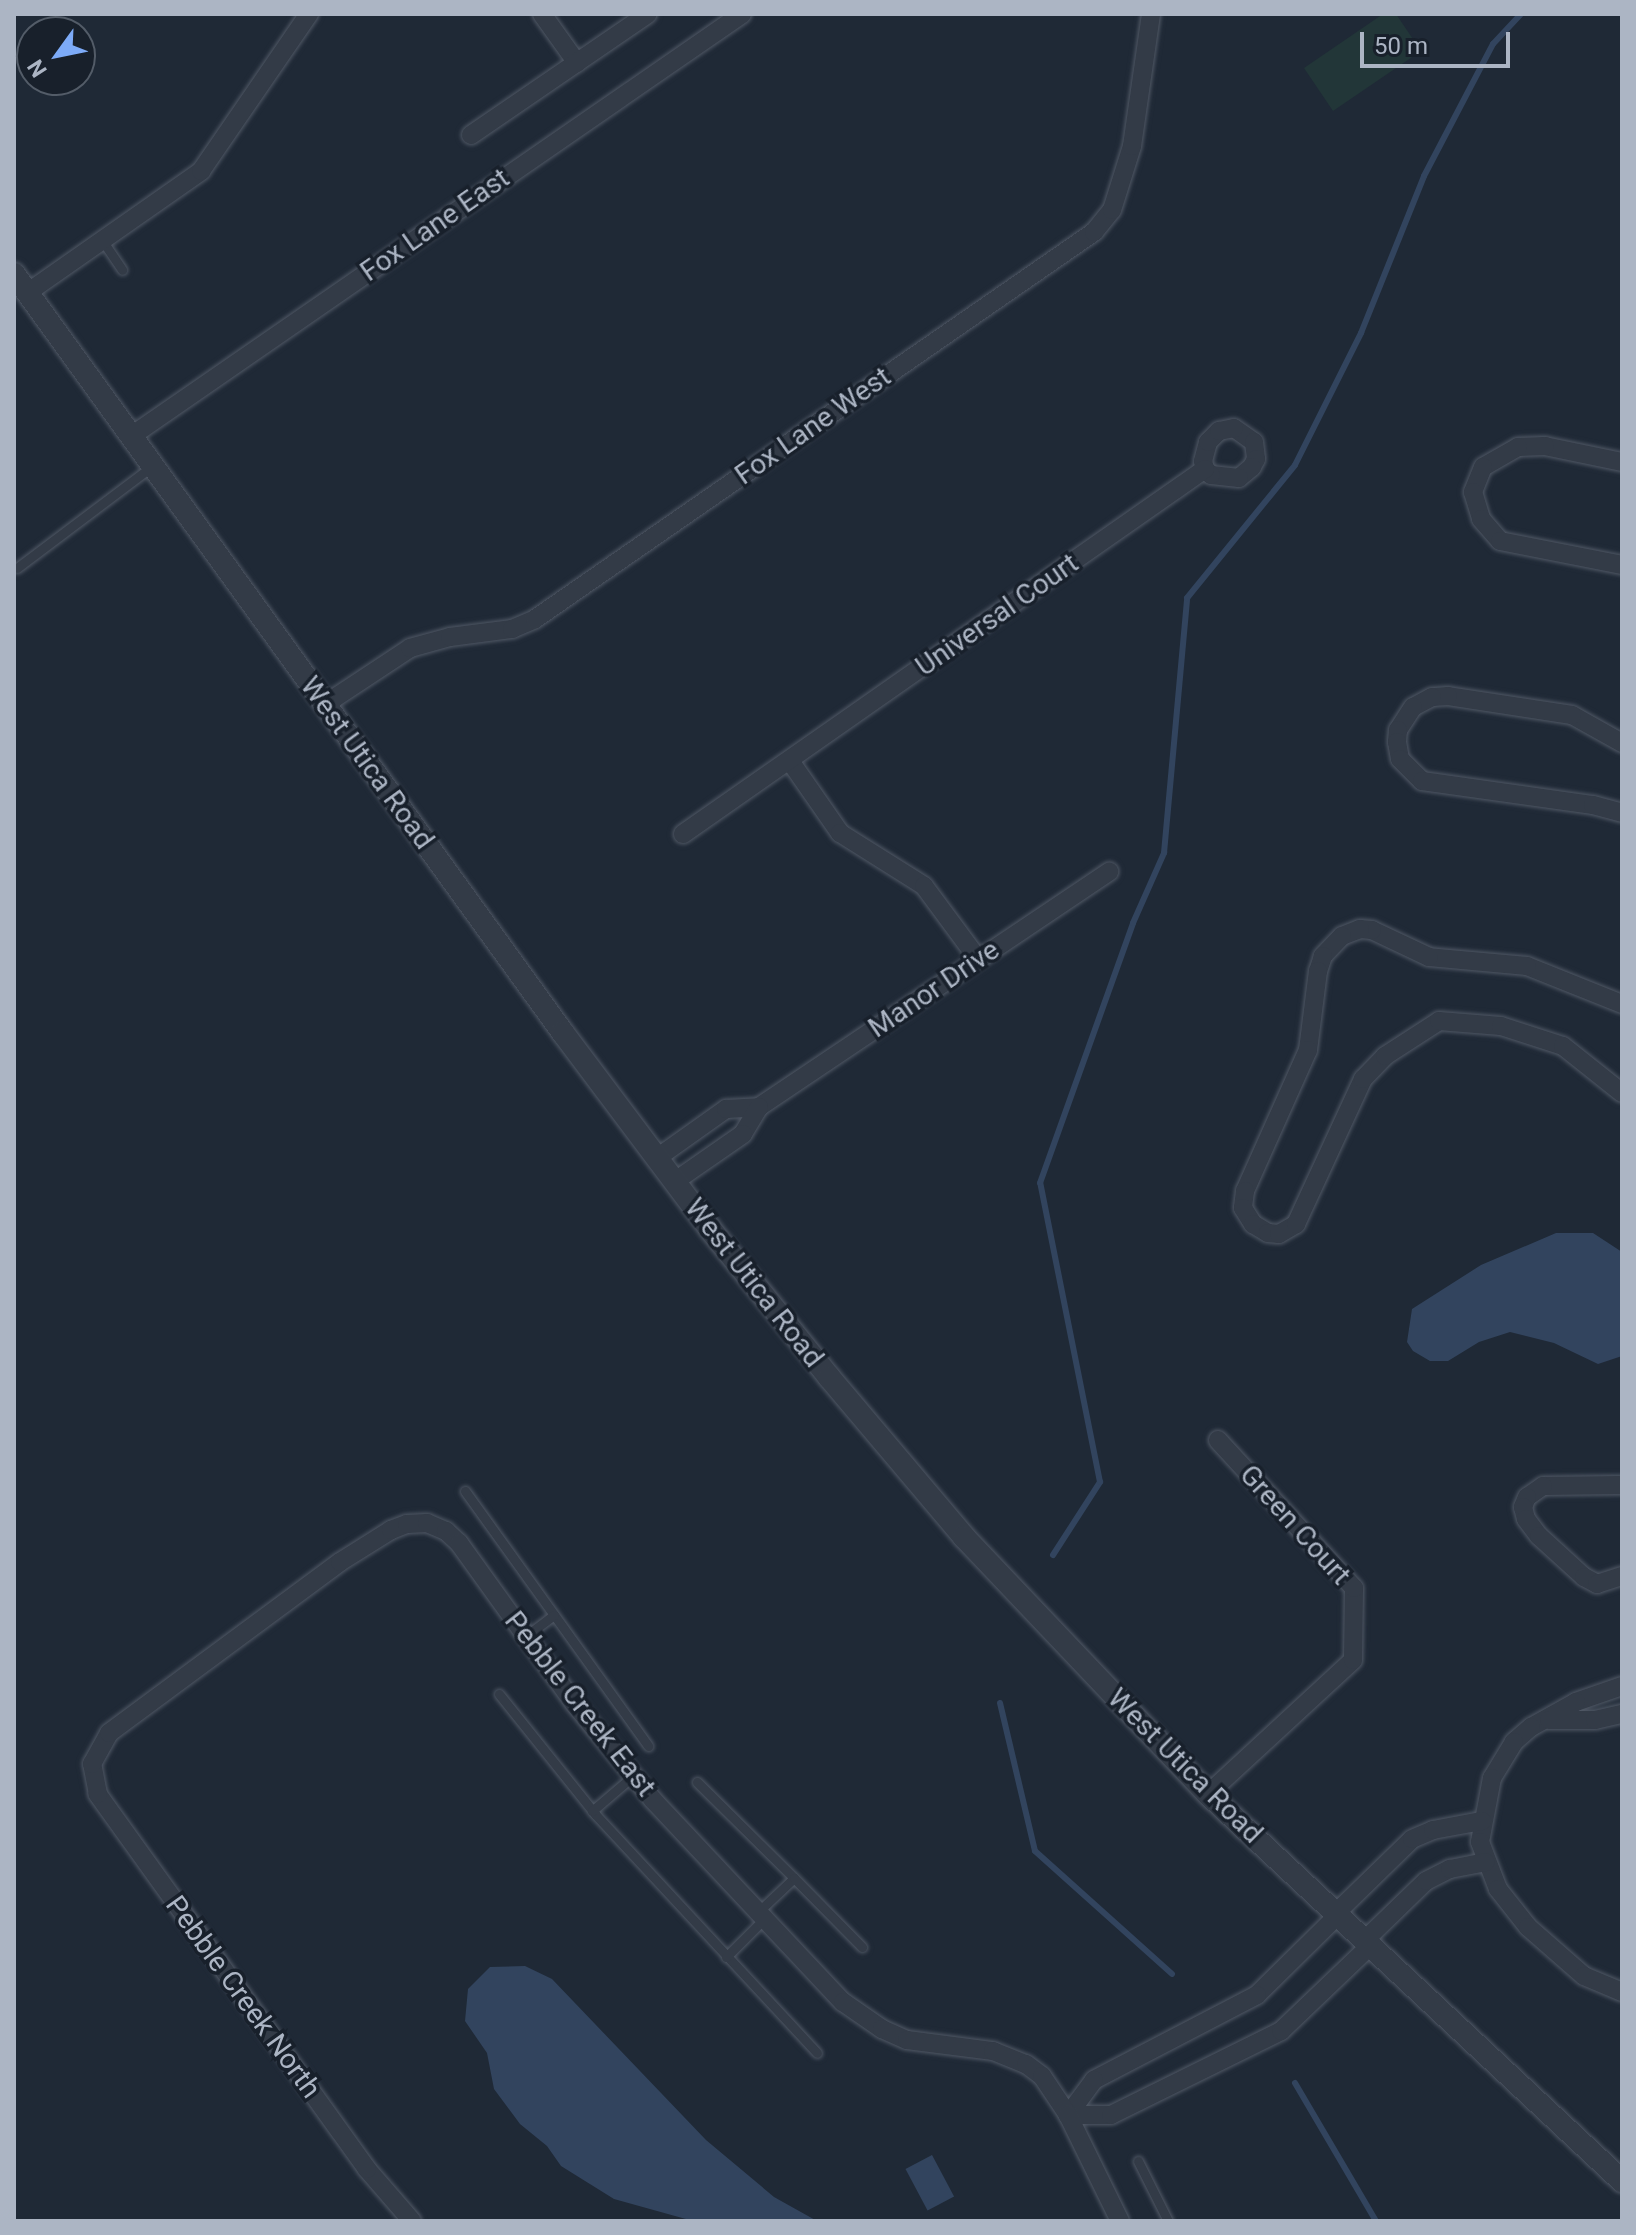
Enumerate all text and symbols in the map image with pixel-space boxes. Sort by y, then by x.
north arrow [16,16,96,96]
scale bar [1364,16,1514,66]
text: 50 m [1374,32,1428,60]
text: N [22,55,52,82]
street label: Fox Lane East [354,161,516,289]
street label: Fox Lane West [729,360,897,492]
street label: Universal Court [909,547,1085,683]
street label: West Utica Road [293,670,441,856]
street label: Manor Drive [862,933,1006,1045]
street label: West Utica Road [678,1192,830,1374]
street label: Green Court [1233,1458,1357,1592]
street label: Pebble Creek East [497,1605,663,1803]
street label: West Utica Road [1101,1682,1269,1850]
street label: Pebble Creek North [158,1889,328,2105]

